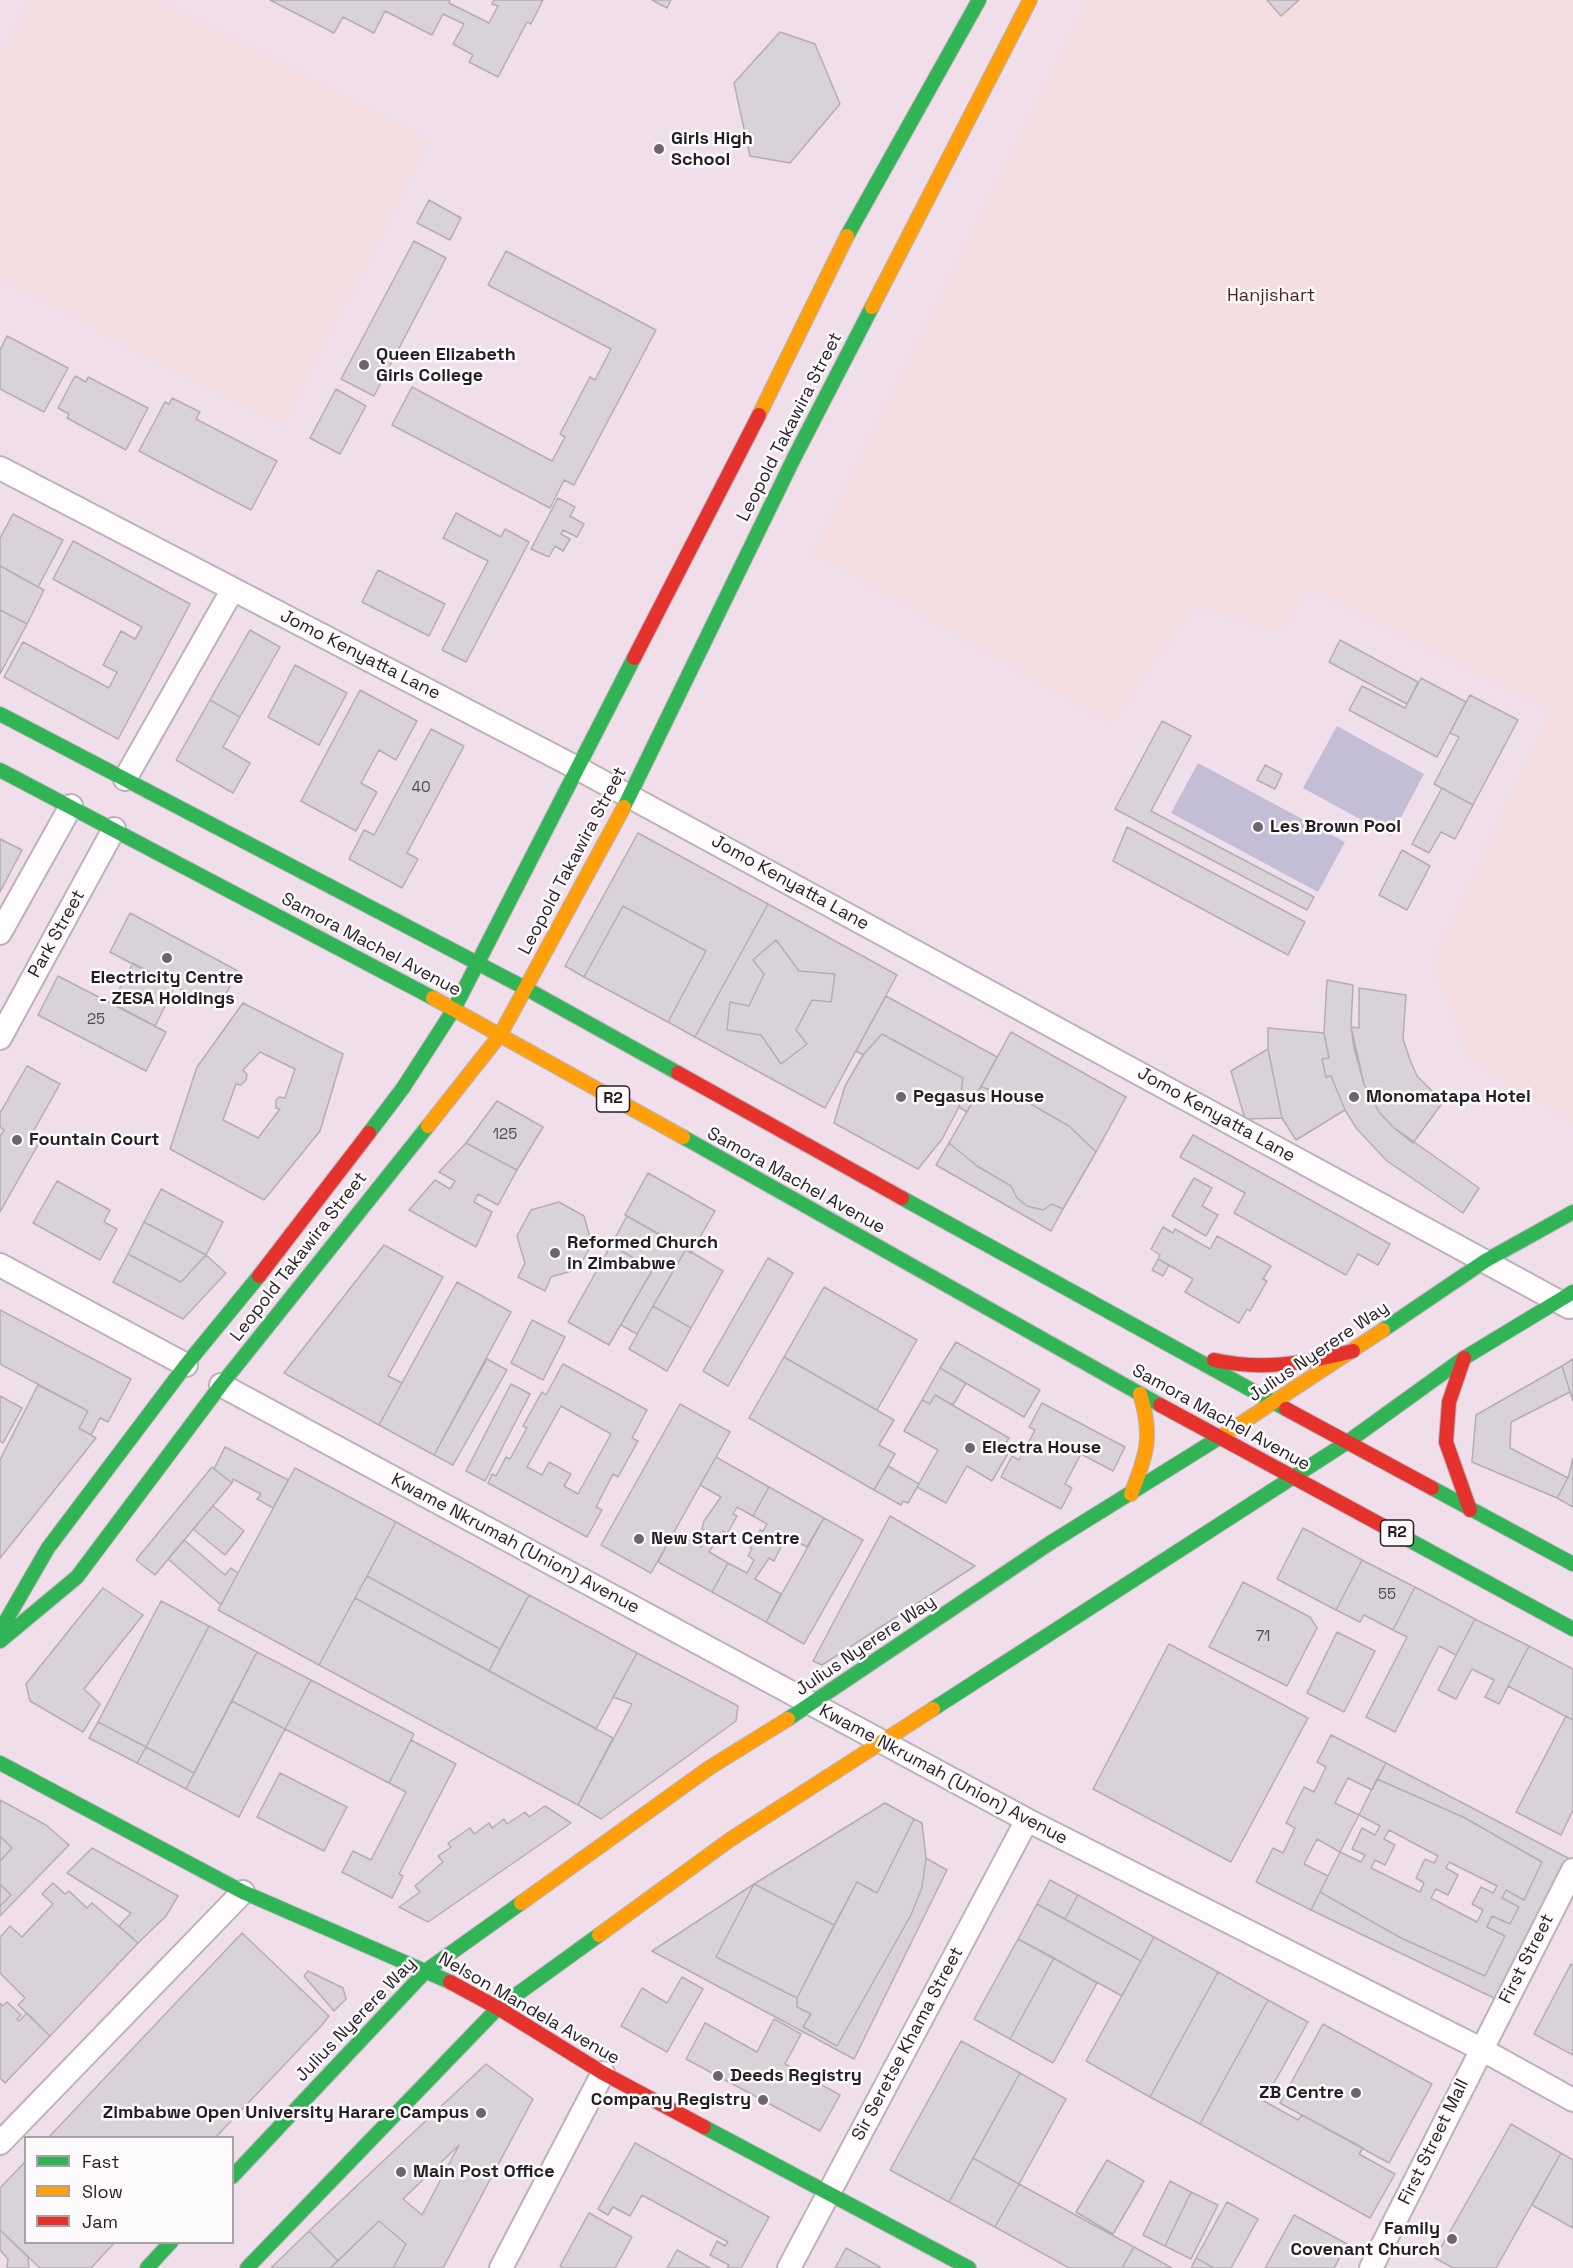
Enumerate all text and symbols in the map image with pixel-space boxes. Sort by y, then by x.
place label: Girls High School [671,128,753,170]
marker: Girls High School [652,142,666,156]
park label: Hanjishart [1227,285,1315,307]
street label: Leopold Takawira Street [733,329,847,525]
place label: Queen Elizabeth Girls College [376,344,516,386]
marker: Queen Elizabeth Girls College [357,358,371,372]
street label: Jomo Kenyatta Lane [276,605,444,705]
street label: Leopold Takawira Street [514,764,632,958]
house number: 40 [412,779,430,797]
place label: Les Brown Pool [1270,816,1401,838]
marker: Les Brown Pool [1251,820,1265,834]
street label: Jomo Kenyatta Lane [707,831,873,935]
street label: Park Street [24,886,90,982]
street label: Samora Machel Avenue [278,888,464,1002]
marker: Electricity Centre - ZESA Holdings [160,951,174,965]
place label: Electricity Centre - ZESA Holdings [91,967,243,1010]
house number: 25 [87,1011,105,1029]
street label: Jomo Kenyatta Lane [1133,1063,1299,1167]
road number: R2 [596,1086,630,1112]
place label: Pegasus House [913,1086,1044,1108]
place label: Monomatapa Hotel [1366,1086,1531,1108]
marker: Pegasus House [894,1090,908,1104]
marker: Monomatapa Hotel [1347,1090,1361,1104]
street label: Samora Machel Avenue [703,1123,889,1239]
house number: 125 [493,1126,517,1144]
place label: Fountain Court [29,1129,160,1151]
marker: Fountain Court [10,1133,24,1147]
street label: Leopold Takawira Street [226,1168,372,1346]
place label: Reformed Church in Zimbabwe [567,1232,718,1274]
marker: Reformed Church in Zimbabwe [548,1246,562,1260]
street label: Julius Nyerere Way [1245,1297,1393,1407]
street label: Samora Machel Avenue [1128,1360,1314,1476]
place label: Electra House [982,1437,1101,1459]
marker: Electra House [963,1441,977,1455]
street label: Kwame Nkrumah (Union) Avenue [387,1469,643,1619]
road number: R2 [1380,1520,1414,1546]
place label: New Start Centre [651,1528,800,1550]
marker: New Start Centre [632,1532,646,1546]
house number: 55 [1378,1586,1396,1604]
street label: Julius Nyerere Way [792,1591,940,1701]
house number: 71 [1256,1628,1270,1646]
street label: Kwame Nkrumah (Union) Avenue [815,1700,1071,1850]
street label: First Street [1495,1910,1559,2008]
street label: Sir Seretse Khama Street [848,1943,968,2145]
street label: Nelson Mandela Avenue [435,1948,623,2070]
street label: Julius Nyerere Way [291,1953,421,2087]
place label: Deeds Registry [730,2065,862,2087]
marker: Deeds Registry [711,2069,725,2083]
street label: First Street Mall [1394,2076,1474,2208]
place label: ZB Centre [1259,2082,1344,2104]
marker: ZB Centre [1349,2086,1363,2100]
place label: Company Registry [591,2089,751,2111]
marker: Company Registry [756,2093,770,2107]
place label: Zimbabwe Open University Harare Campus [103,2102,469,2124]
marker: Zimbabwe Open University Harare Campus [474,2106,488,2120]
legend [24,2136,234,2244]
text: Fast [82,2150,119,2173]
place label: Main Post Office [413,2161,555,2183]
marker: Main Post Office [394,2165,408,2179]
text: Slow [82,2180,123,2203]
text: Jam [82,2210,118,2233]
place label: Family Covenant Church [1290,2218,1440,2260]
marker: Family Covenant Church [1445,2232,1459,2246]

